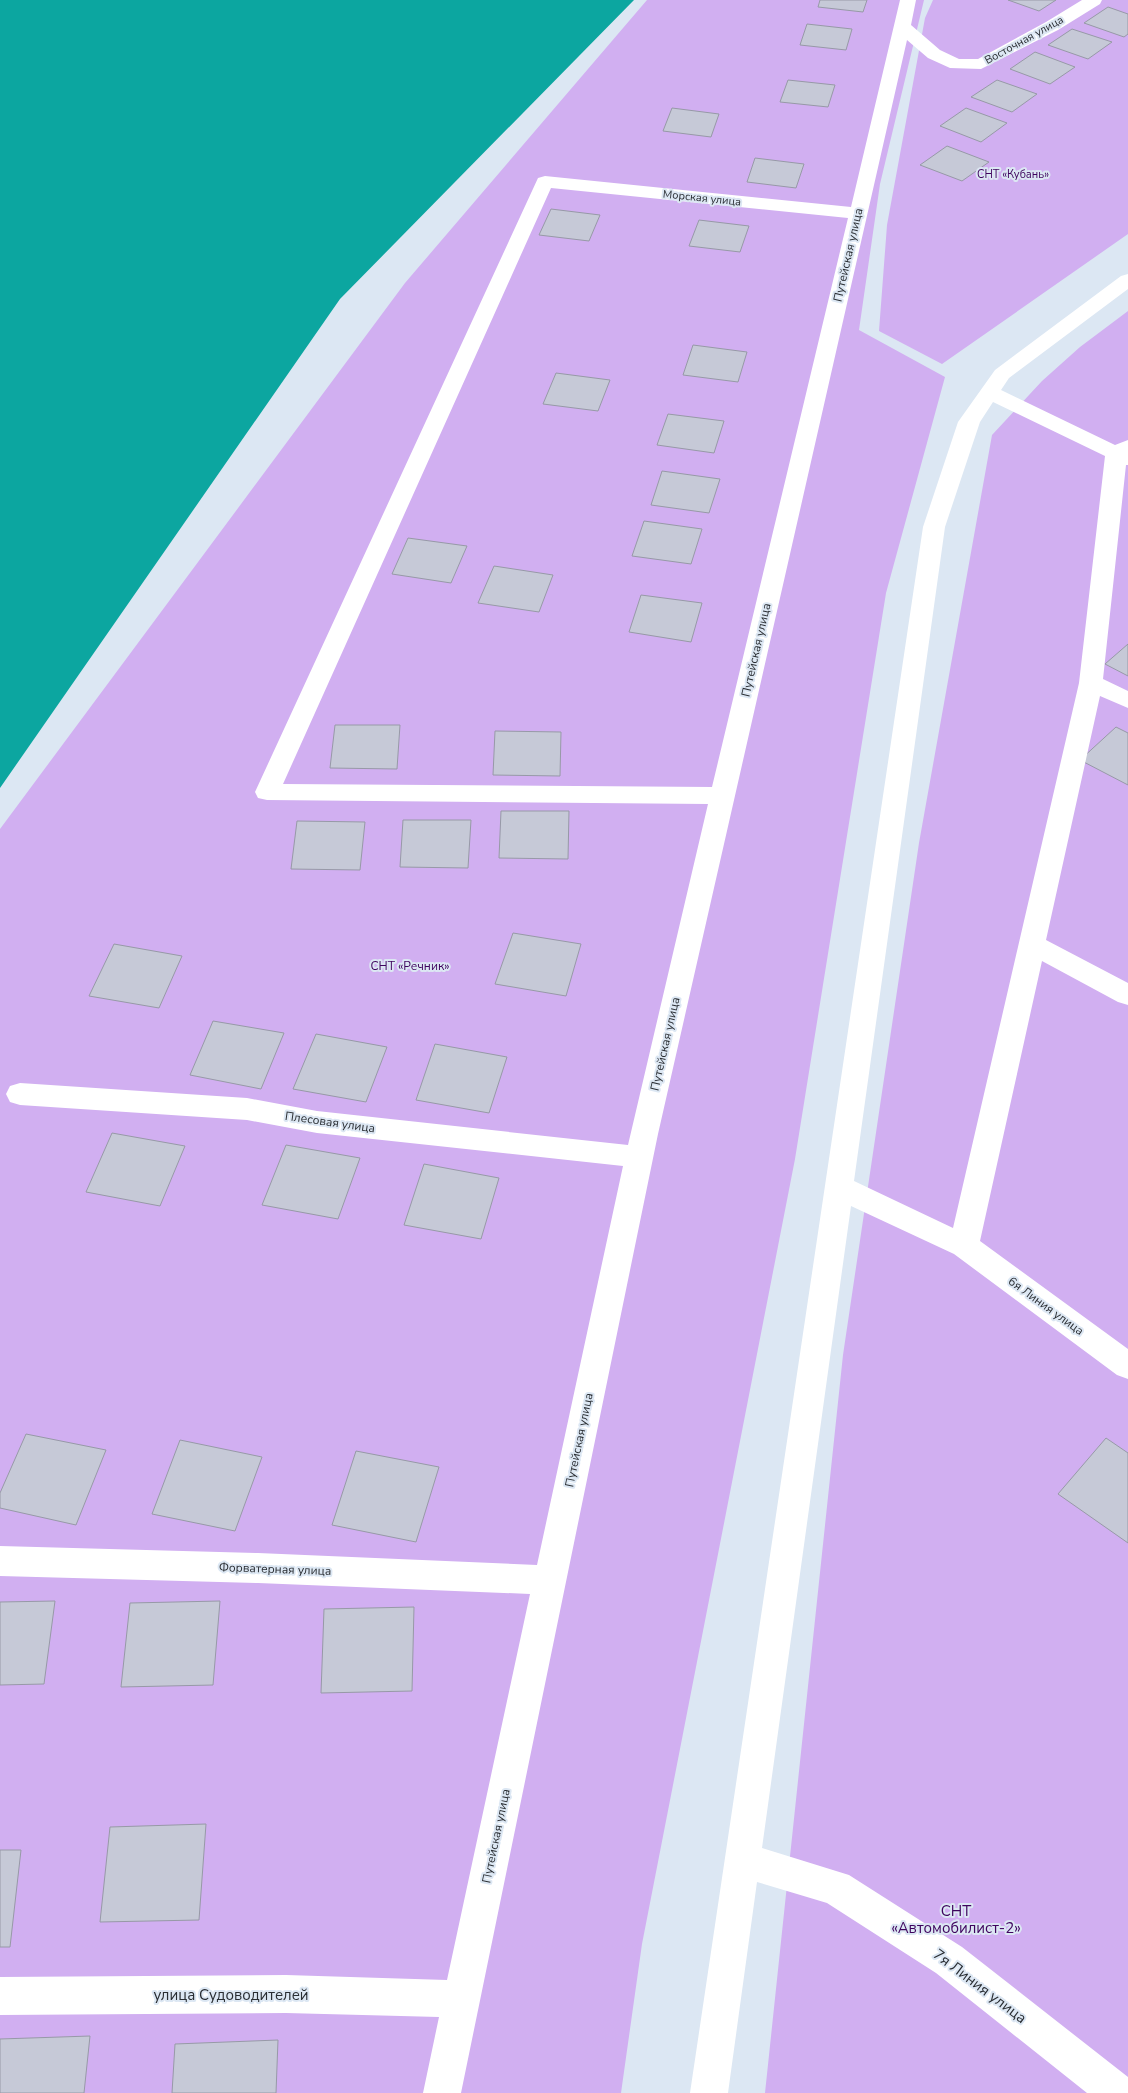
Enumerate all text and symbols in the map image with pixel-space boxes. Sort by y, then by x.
street label: Восточная улица [982,12,1066,68]
park label: СНТ «Кубань» [977,167,1049,182]
street label: Морская улица [662,186,742,210]
street label: Путейская улица [829,207,867,303]
street label: Путейская улица [737,602,775,698]
park label: СНТ «Речник» [371,958,450,974]
street label: Путейская улица [646,996,684,1092]
street label: Плесовая улица [284,1108,376,1136]
street label: 6я Линия улица [1005,1273,1087,1339]
street label: Путейская улица [561,1392,597,1488]
street label: Форватерная улица [218,1559,332,1579]
street label: Путейская улица [478,1788,514,1884]
park label: СНТ «Автомобилист-2» [891,1901,1021,1938]
street label: 7я Линия улица [929,1944,1031,2028]
street label: улица Судоводителей [153,1985,309,2005]

